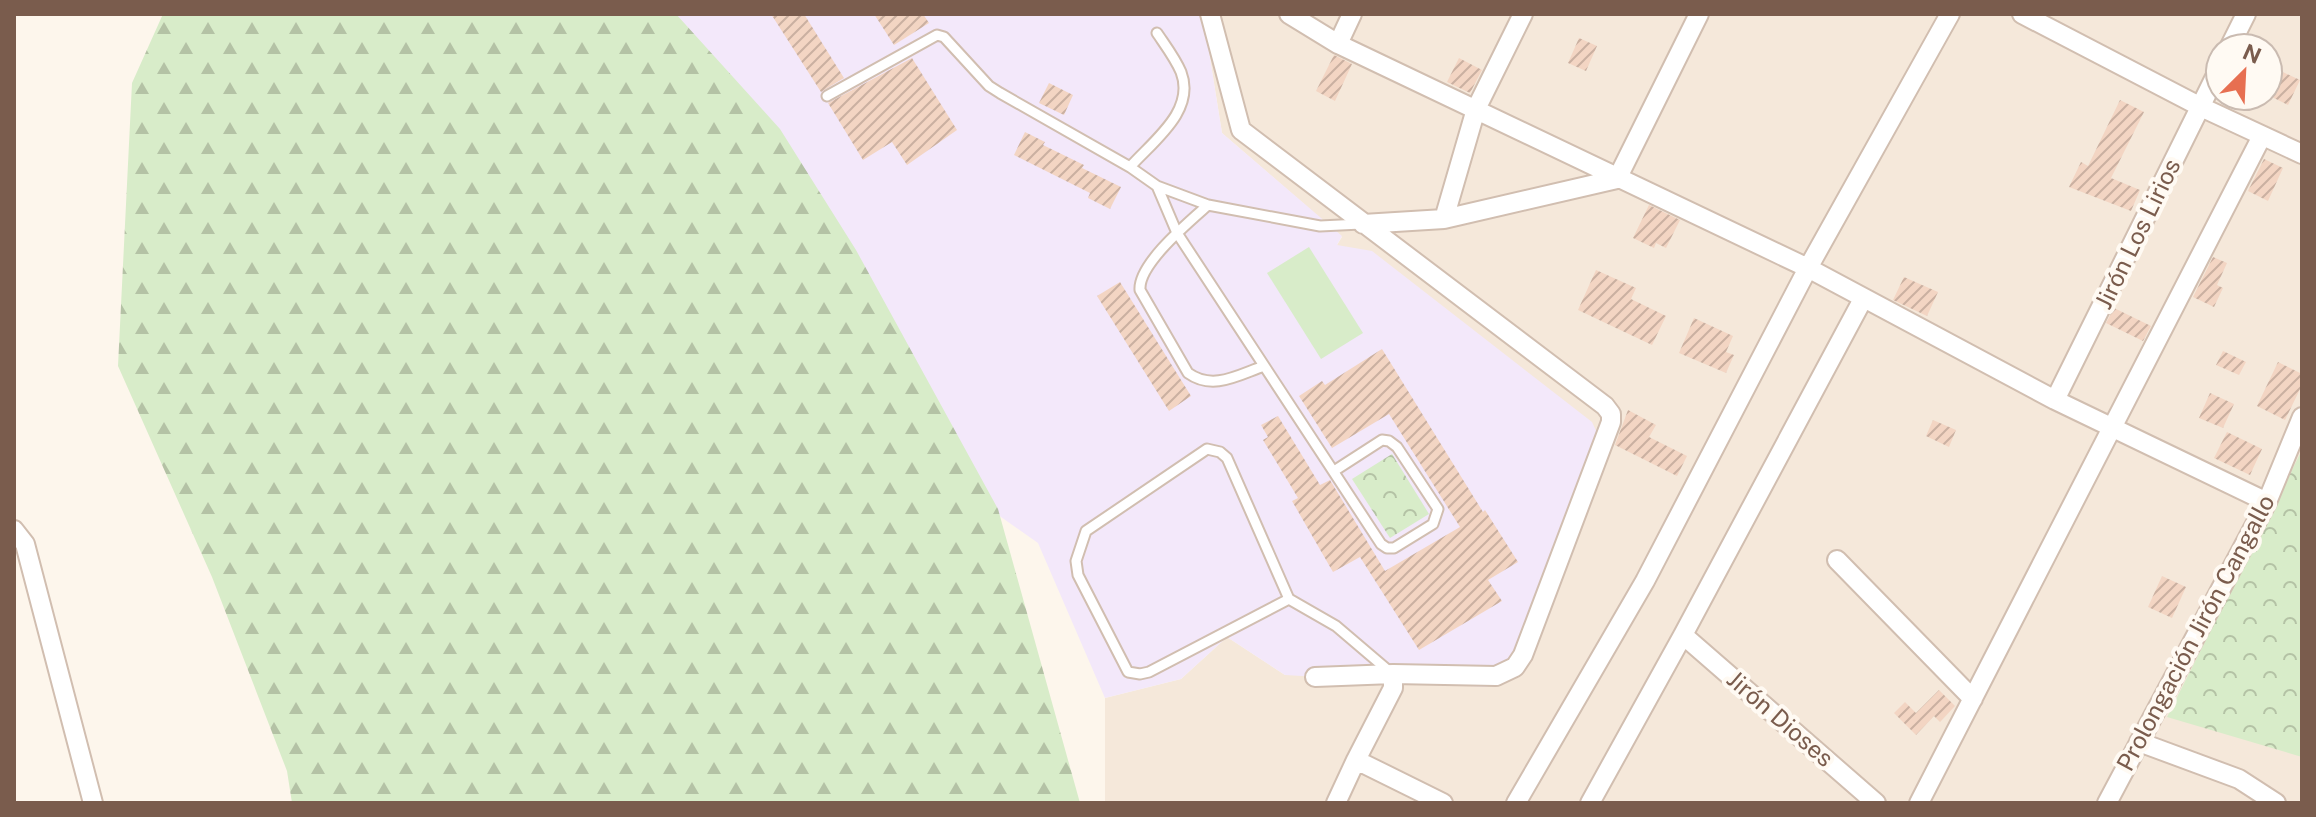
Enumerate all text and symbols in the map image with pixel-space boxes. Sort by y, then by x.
north arrow [2204,32,2284,112]
text: N [2239,38,2265,69]
street label: Jirón Los Lirios [2089,154,2186,313]
street label: Prolongación Jirón Cangallo [2110,490,2280,775]
street label: Jirón Dioses [1722,664,1840,772]

